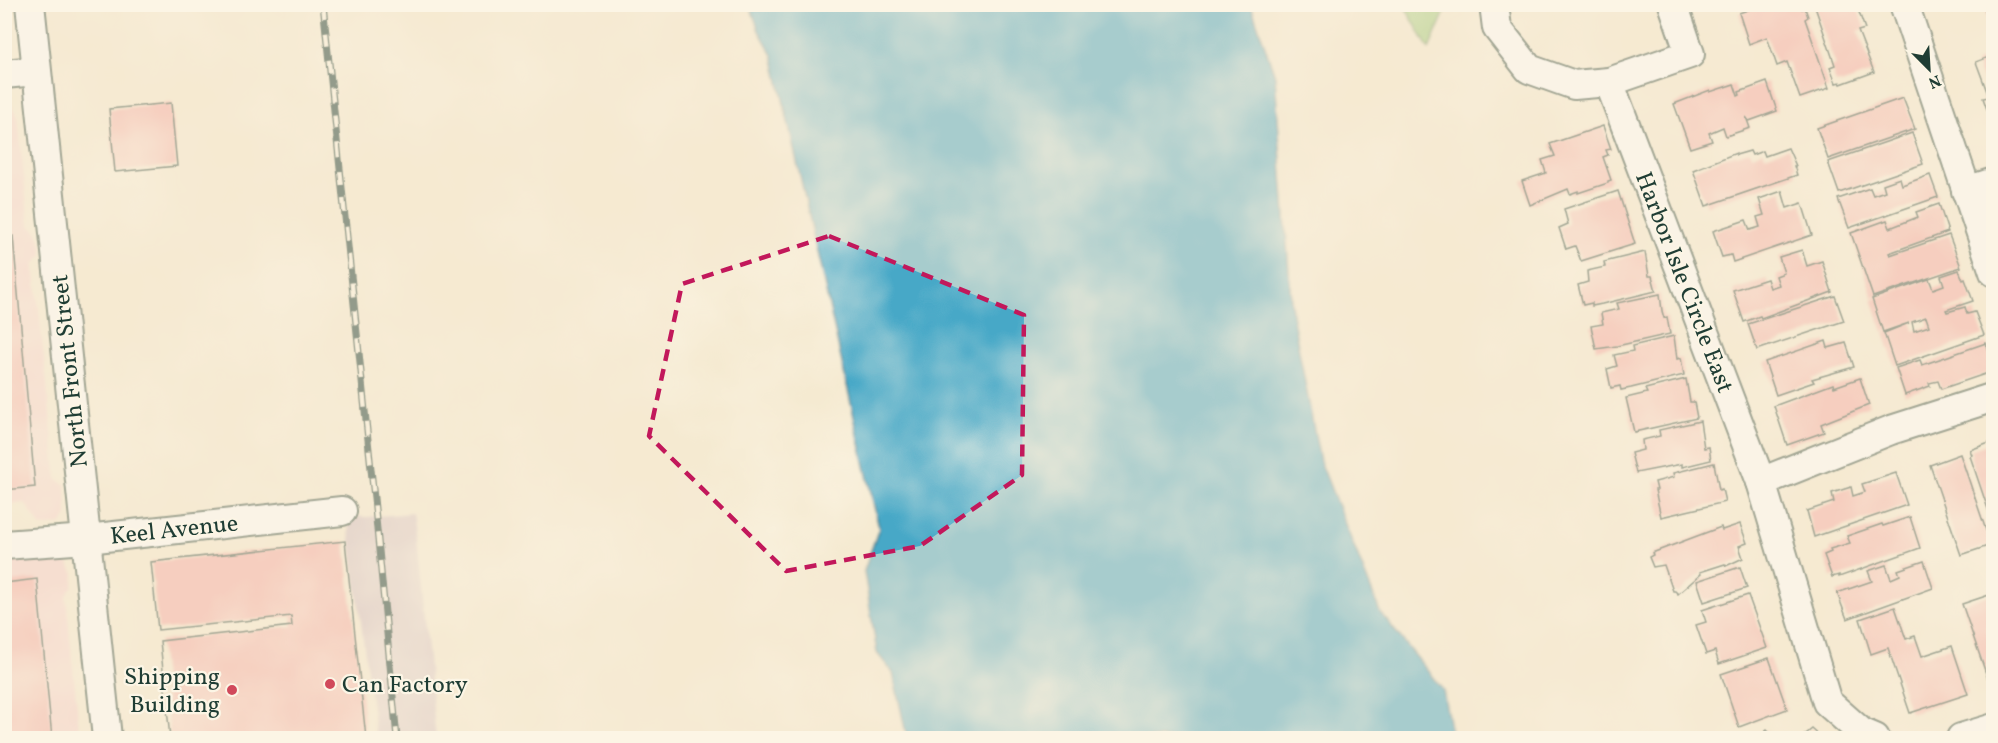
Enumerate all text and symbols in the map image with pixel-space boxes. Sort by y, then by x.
north arrow [1899,39,1959,99]
text: N [1924,68,1944,93]
street label: Harbor Isle Circle East [1625,167,1741,398]
street label: North Front Street [44,272,98,469]
street label: Keel Avenue [109,507,240,555]
place label: Shipping Building [124,661,220,723]
place label: Can Factory [342,669,468,703]
marker: Can Factory [323,677,337,691]
marker: Shipping Building [225,683,239,697]

